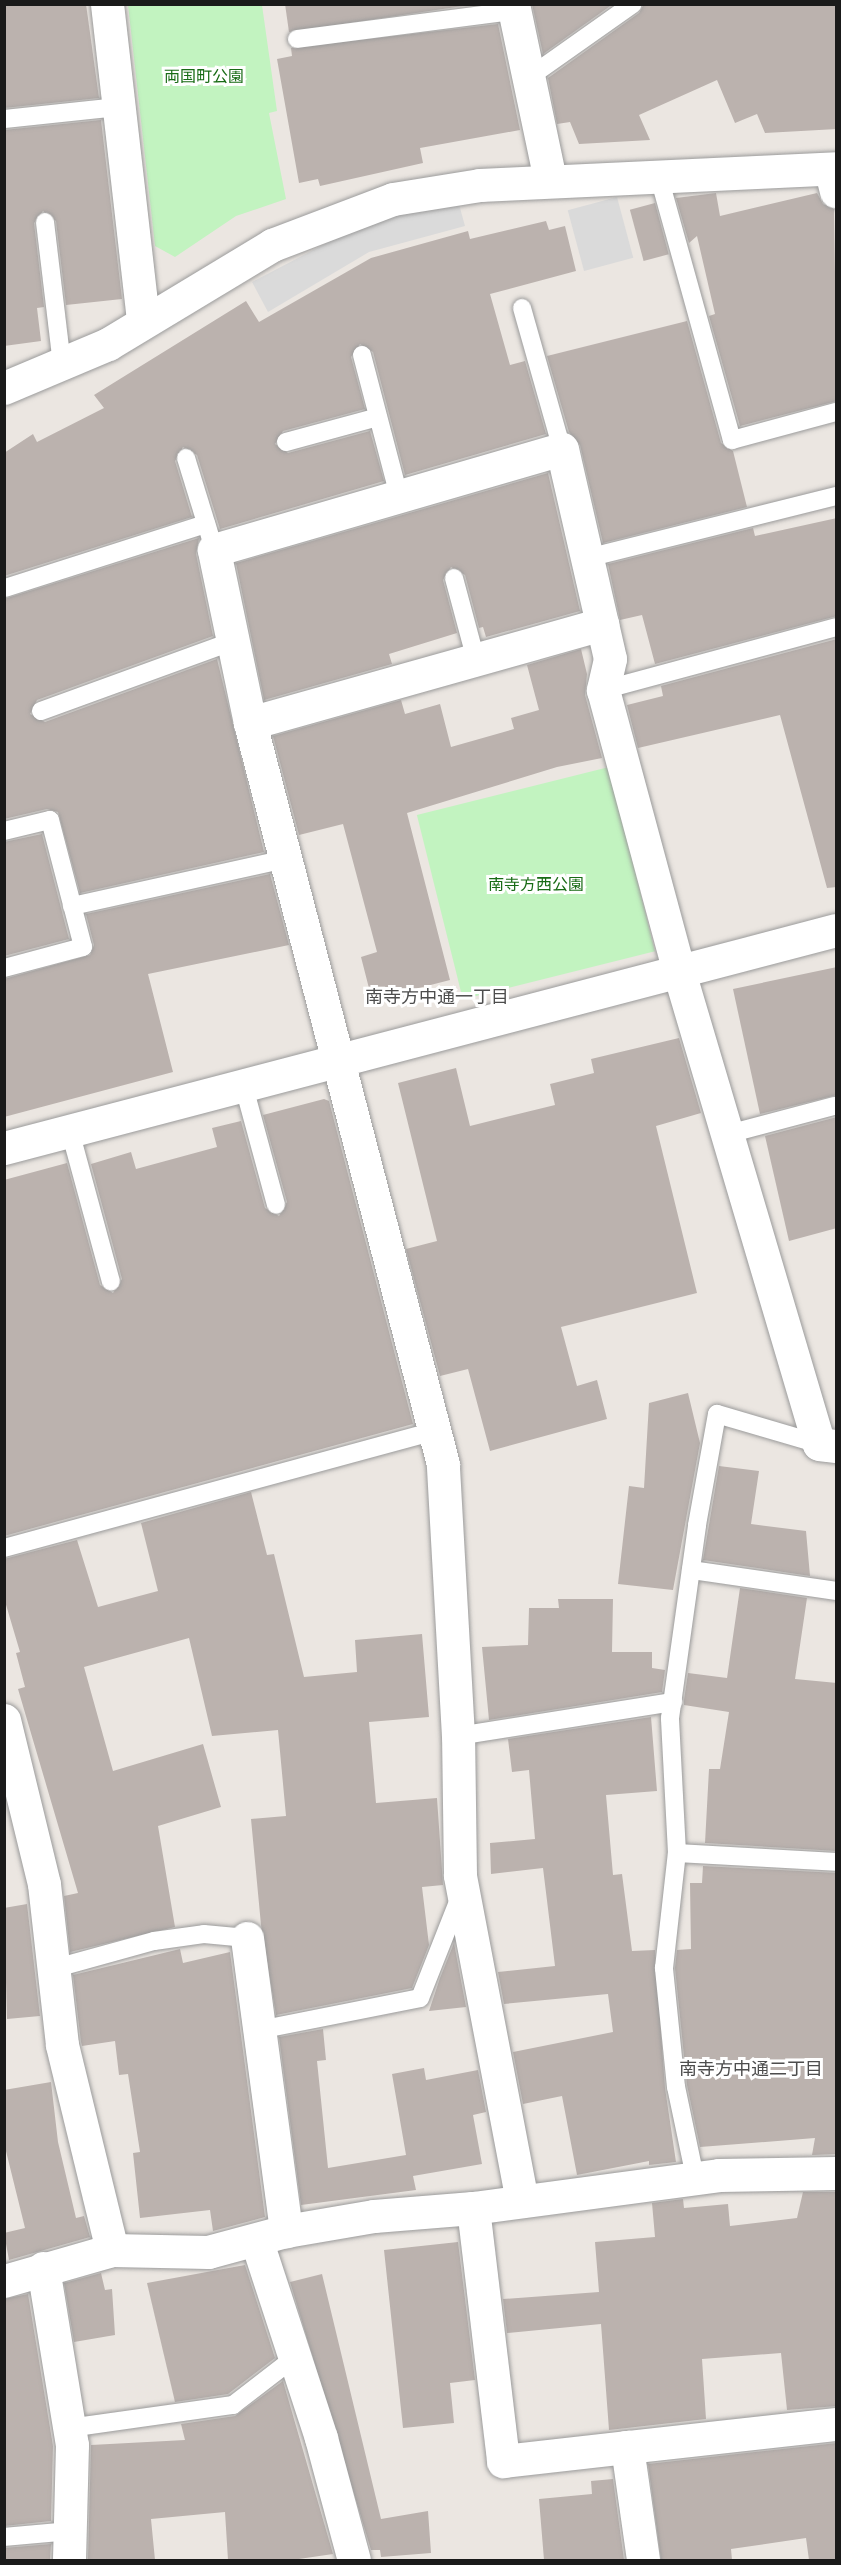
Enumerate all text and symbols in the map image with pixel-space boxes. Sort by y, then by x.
park label: 両国町公園 [164,66,244,86]
park label: 南寺方西公園 [488,874,584,894]
district label: 南寺方中通一丁目 [365,986,509,1008]
district label: 南寺方中通二丁目 [679,2058,823,2080]

